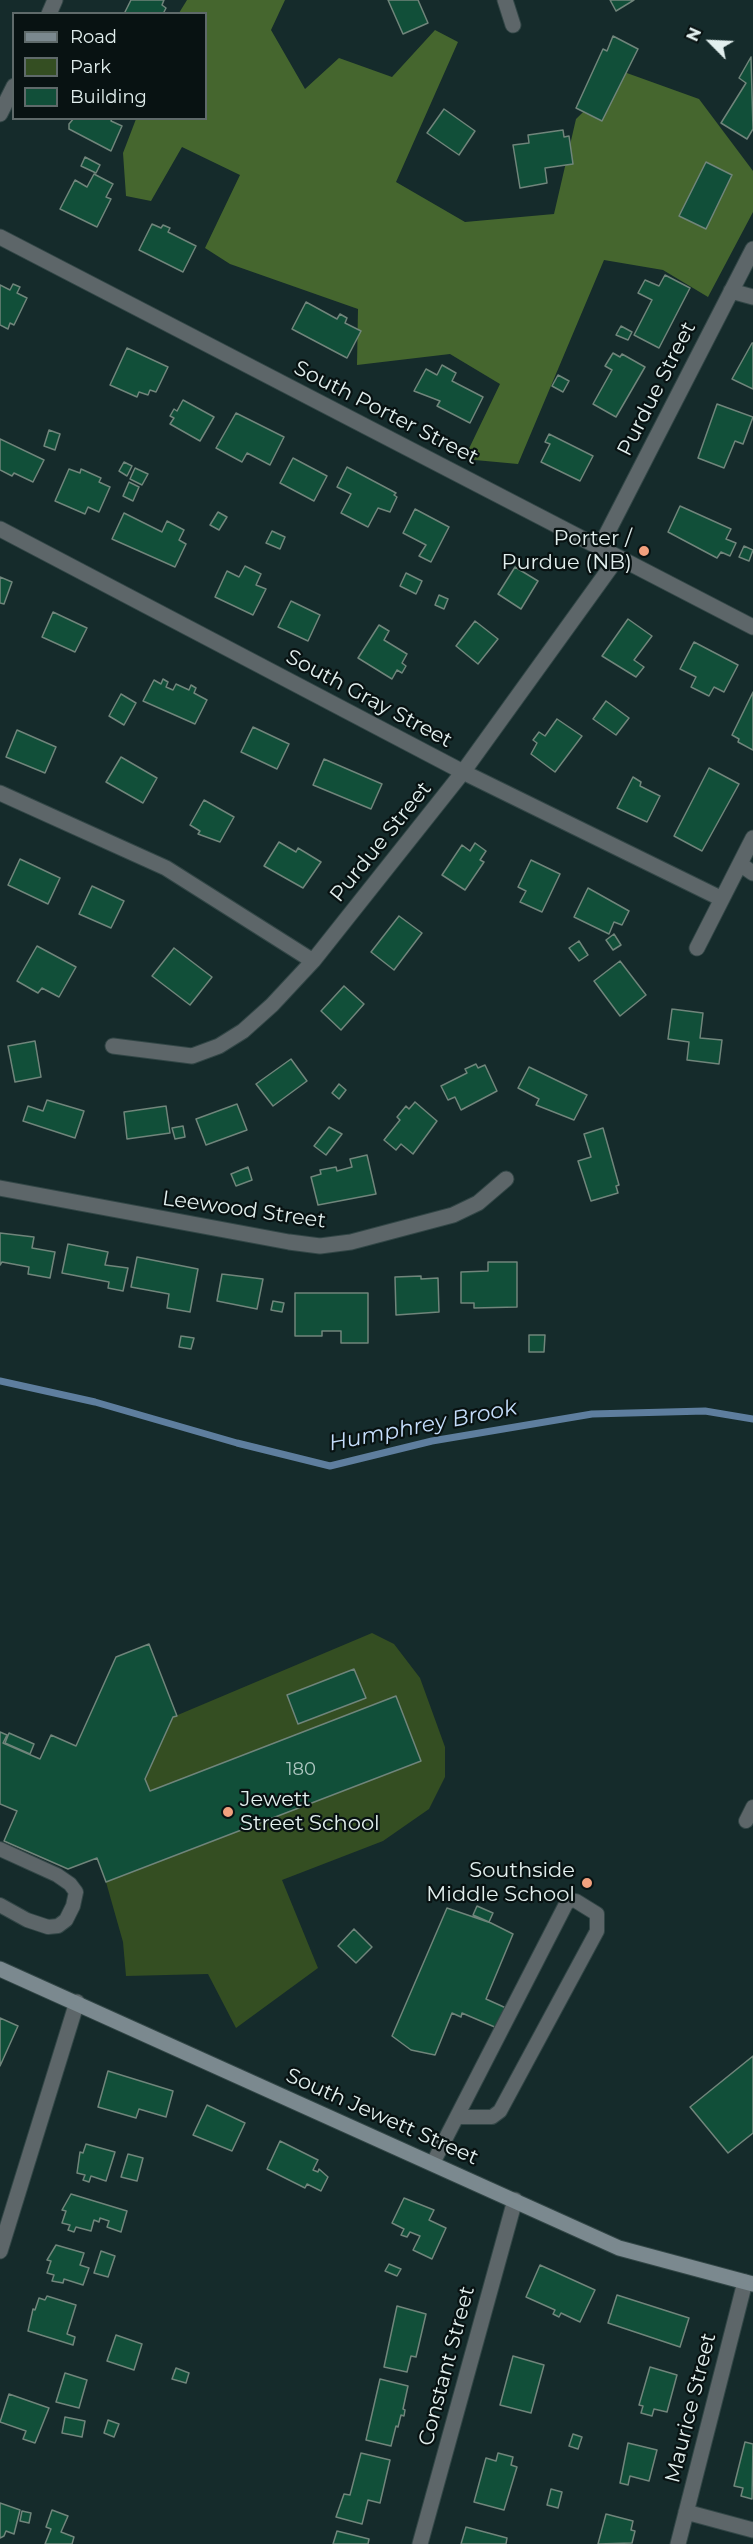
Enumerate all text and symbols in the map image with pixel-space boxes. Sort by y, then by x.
legend [12,12,207,120]
north arrow [681,12,741,72]
text: N [683,25,705,44]
text: Road [70,26,117,48]
text: Park [70,56,111,78]
text: Building [70,86,147,108]
street label: Purdue Street [612,318,702,460]
street label: South Porter Street [290,356,482,470]
place label: Porter / Purdue (NB) [501,526,632,576]
marker: Porter / Purdue (NB) [637,544,651,558]
street label: South Gray Street [282,645,456,753]
street label: Purdue Street [325,777,437,907]
street label: Leewood Street [161,1186,327,1234]
water label: Humphrey Brook [327,1395,519,1457]
house number: 180 [286,1759,316,1781]
place label: Jewett Street School [240,1787,380,1837]
marker: Jewett Street School [221,1805,235,1819]
place label: Southside Middle School [426,1858,575,1908]
marker: Southside Middle School [580,1876,594,1890]
street label: South Jewett Street [282,2063,482,2171]
street label: Constant Street [414,2283,480,2449]
street label: Maurice Street [660,2330,722,2486]

